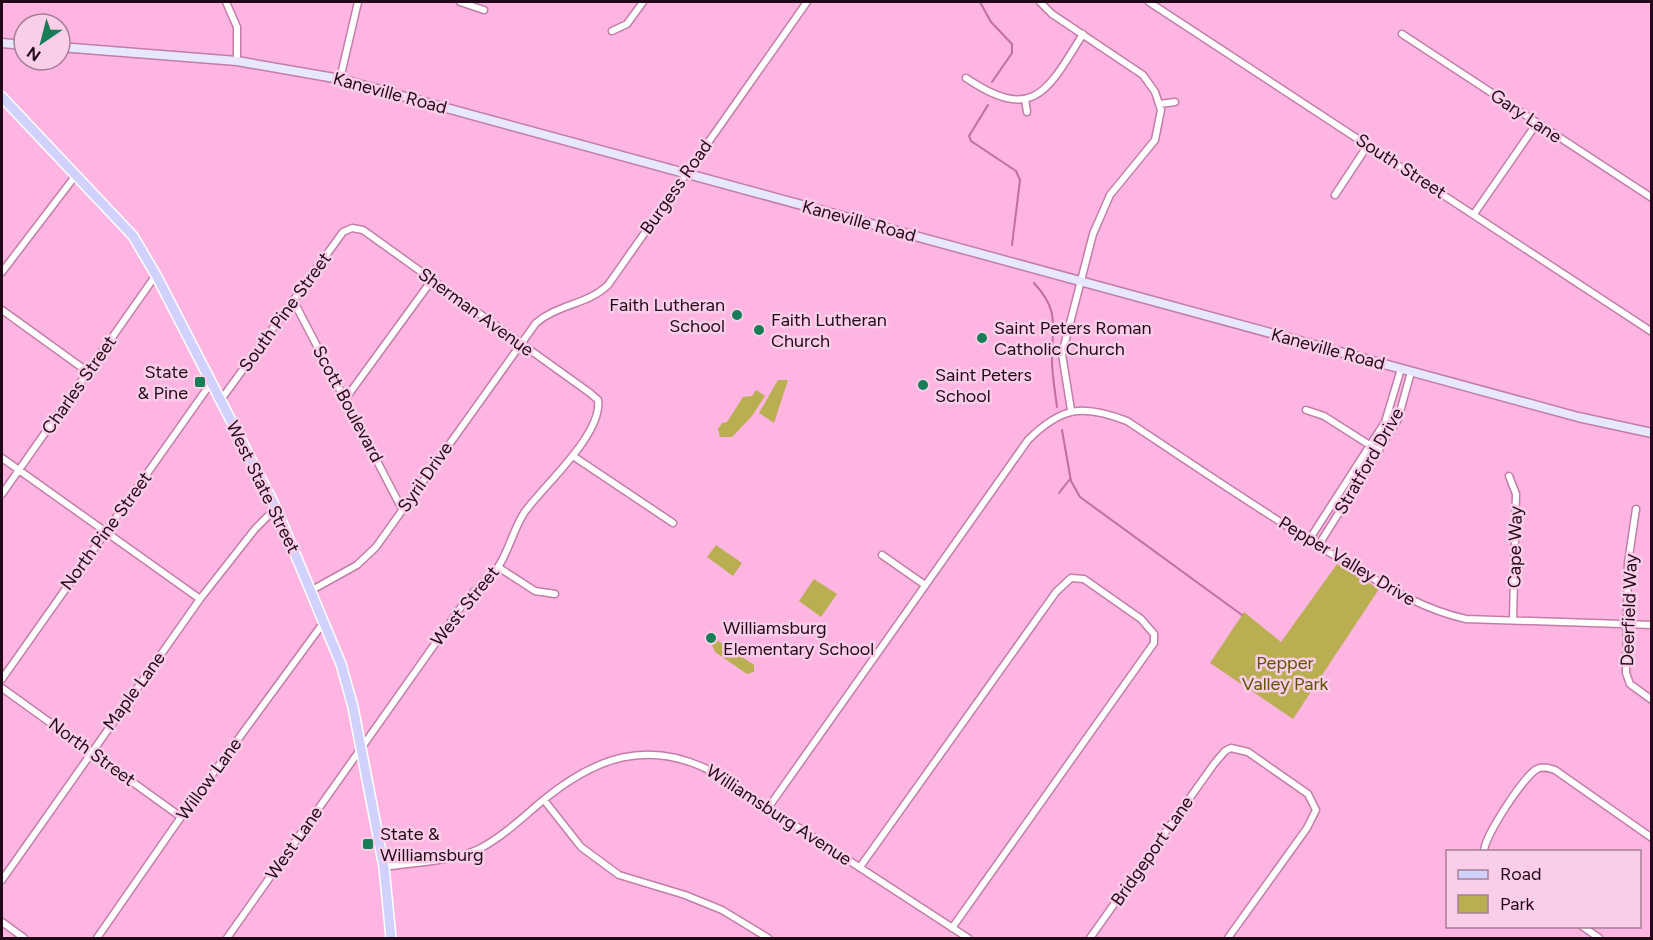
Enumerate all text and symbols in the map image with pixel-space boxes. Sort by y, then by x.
north arrow [12,12,72,72]
text: N [23,43,44,65]
street label: Kaneville Road [331,67,449,119]
street label: Gary Lane [1486,84,1566,148]
street label: South Street [1352,129,1450,203]
street label: Burgess Road [635,136,717,238]
street label: Kaneville Road [800,195,918,247]
street label: South Pine Street [234,248,336,376]
street label: Sherman Avenue [414,263,538,361]
place label: Faith Lutheran School [609,294,725,337]
marker: Faith Lutheran School [730,308,744,322]
place label: Faith Lutheran Church [771,309,887,352]
place label: Saint Peters Roman Catholic Church [994,317,1152,360]
marker: Faith Lutheran Church [752,323,766,337]
street label: Kaneville Road [1269,323,1387,375]
street label: Charles Street [37,331,121,439]
marker: Saint Peters Roman Catholic Church [975,331,989,345]
street label: Scott Boulevard [308,342,388,466]
place label: State & Pine [137,361,188,404]
place label: Saint Peters School [935,364,1032,407]
marker: State & Pine [193,375,207,389]
marker: Saint Peters School [916,378,930,392]
street label: Stratford Drive [1330,404,1409,518]
street label: West State Street [221,417,305,557]
street label: Syril Drive [393,437,457,516]
street label: North Pine Street [56,467,156,595]
street label: Cape Way [1503,505,1527,588]
street label: Pepper Valley Drive [1275,511,1420,611]
street label: Deerfield Way [1616,553,1642,667]
street label: West Street [426,561,504,650]
place label: Williamsburg Elementary School [723,617,874,660]
marker: Williamsburg Elementary School [704,631,718,645]
street label: Maple Lane [98,647,170,735]
park label: Pepper Valley Park [1242,652,1329,695]
street label: North Street [44,713,140,791]
street label: Willow Lane [172,733,246,825]
street label: Williamsburg Avenue [702,760,856,870]
street label: Bridgeport Lane [1106,792,1198,910]
street label: West Lane [261,802,327,884]
place label: State & Williamsburg [380,823,484,866]
marker: State & Williamsburg [361,837,375,851]
legend [1446,850,1641,928]
text: Road [1500,863,1541,885]
text: Park [1500,893,1535,915]

